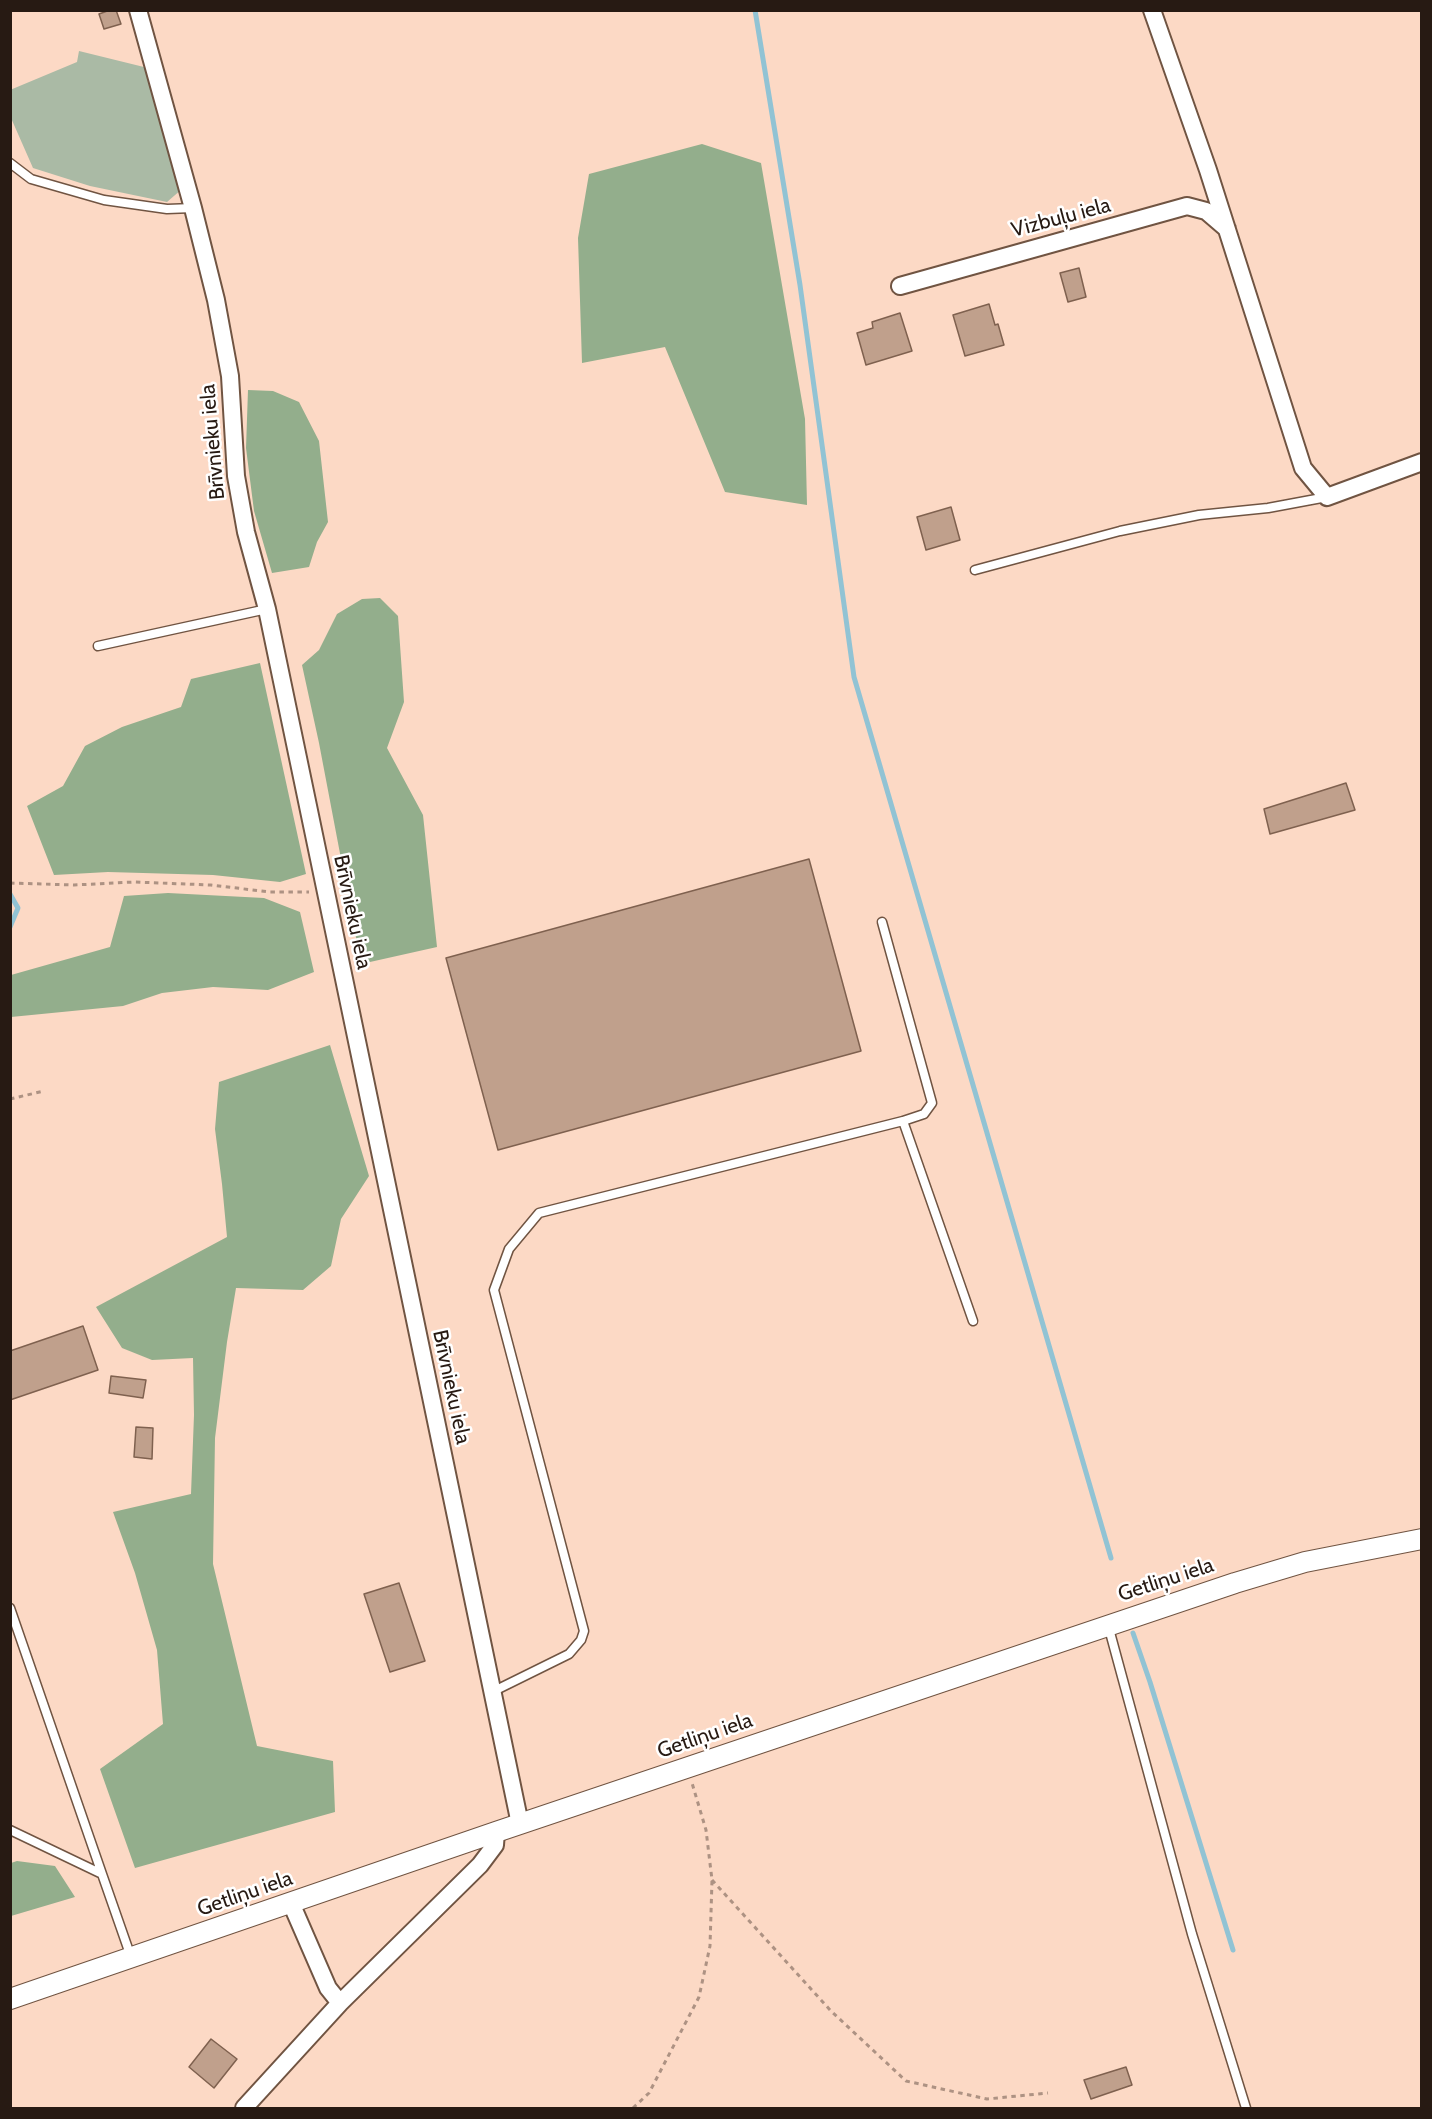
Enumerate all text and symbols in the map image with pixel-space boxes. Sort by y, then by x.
street label: Vizbuļu iela [1009,193,1113,243]
street label: Brīvnieku iela [195,383,231,501]
street label: Brīvnieku iela [328,853,376,971]
street label: Brīvnieku iela [427,1328,475,1446]
street label: Getliņu iela [1115,1553,1217,1607]
street label: Getliņu iela [654,1708,756,1764]
street label: Getliņu iela [194,1866,296,1922]

